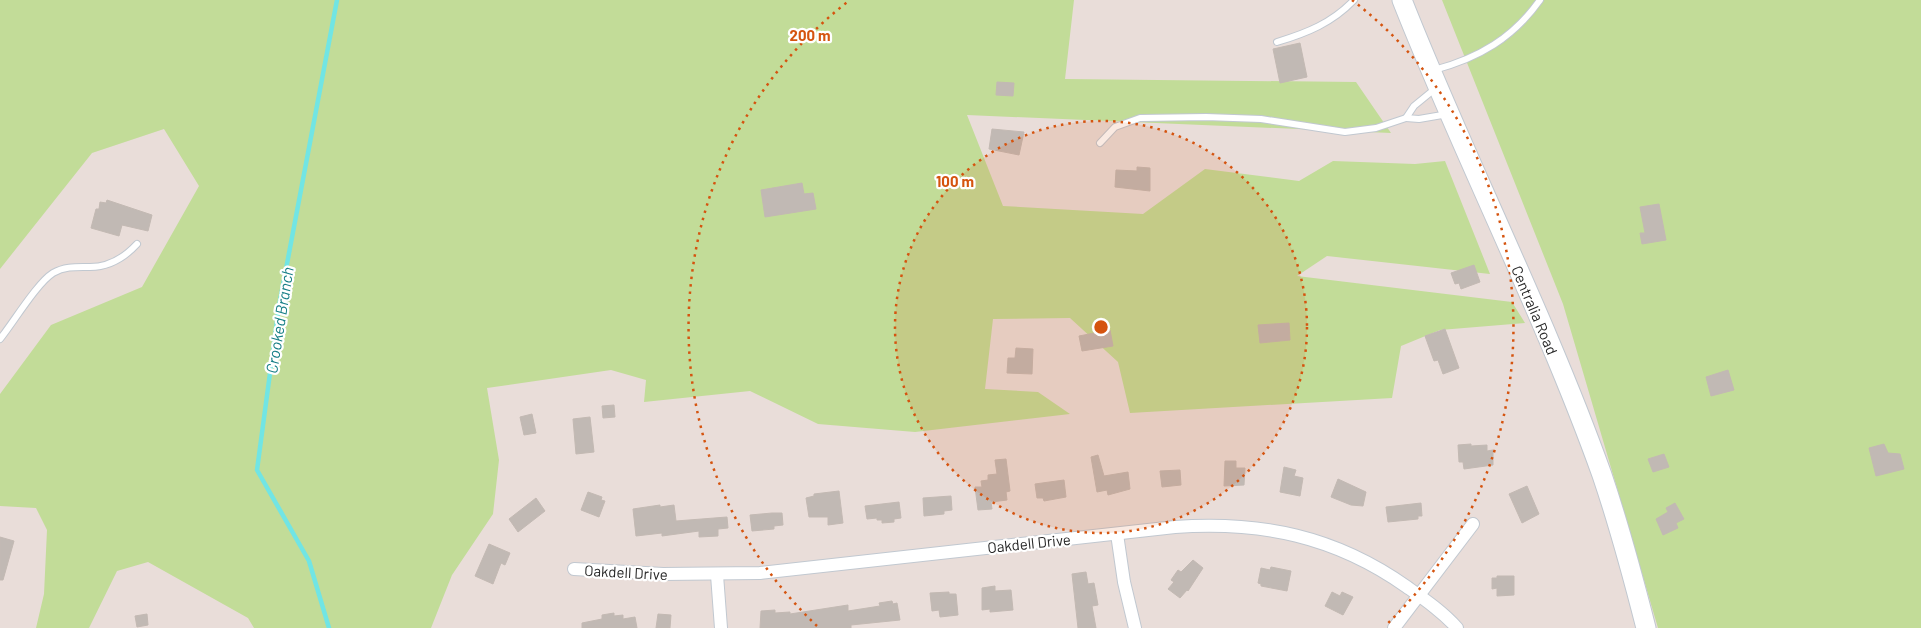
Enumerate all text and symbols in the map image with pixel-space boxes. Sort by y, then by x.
text: 200 m [789,26,831,44]
text: 100 m [936,172,974,190]
street label: Centralia Road [1508,263,1562,357]
water label: Crooked Branch [261,265,297,375]
centre of rings [1092,318,1110,336]
street label: Oakdell Drive [986,530,1072,556]
street label: Oakdell Drive [584,561,668,583]

